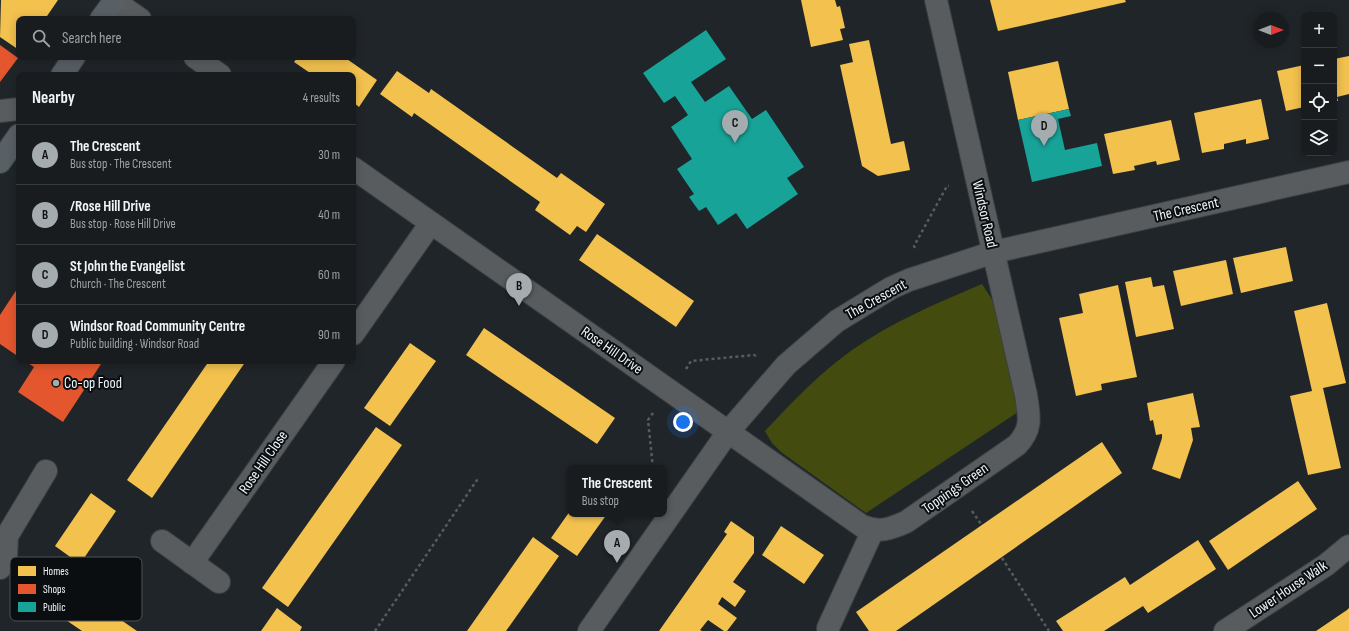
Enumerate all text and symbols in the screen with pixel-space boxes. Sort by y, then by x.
north arrow [1253,12,1289,48]
map controls [1301,12,1337,156]
button: + [1301,12,1337,48]
search box [16,16,356,60]
icon: search [30,27,52,49]
text: Search here [62,29,122,48]
button: − [1301,48,1337,84]
button: locate [1301,84,1337,120]
text: Nearby [32,88,75,108]
text: 4 results [303,90,340,106]
pin: C [722,110,748,143]
pin: D [1031,113,1057,146]
button: layers [1301,120,1337,156]
text: The Crescent [70,137,141,156]
text: A [42,147,48,163]
text: 30 m [318,147,340,163]
text: Bus stop · The Crescent [70,156,172,172]
street label: Windsor Road [968,179,1001,250]
street label: The Crescent [1152,193,1221,226]
text: /Rose Hill Drive [70,197,151,216]
text: B [42,207,48,223]
text: 40 m [318,207,340,223]
text: Bus stop · Rose Hill Drive [70,216,176,232]
text: St John the Evangelist [70,257,185,276]
text: C [42,267,48,283]
text: 60 m [318,267,340,283]
pin: B [506,273,532,306]
street label: The Crescent [843,275,910,324]
text: Church · The Crescent [70,276,166,292]
text: Windsor Road Community Centre [70,317,245,336]
street label: Rose Hill Drive [577,322,646,379]
text: D [42,327,48,343]
text: 90 m [318,327,340,343]
text: Public building · Windsor Road [70,336,199,352]
place label: Co-op Food [64,374,122,393]
marker: Co-op Food [51,378,61,388]
your location [673,412,693,432]
street label: Rose Hill Close [235,427,292,498]
street label: Toppings Green [918,459,992,518]
popup [567,465,667,517]
text: The Crescent [582,474,652,493]
text: Bus stop [582,493,619,509]
pin: A [604,530,630,563]
street label: Lower House Walk [1246,556,1331,623]
legend [10,557,142,621]
text: Homes [43,565,69,578]
text: Shops [43,583,66,596]
text: Public [43,601,66,614]

